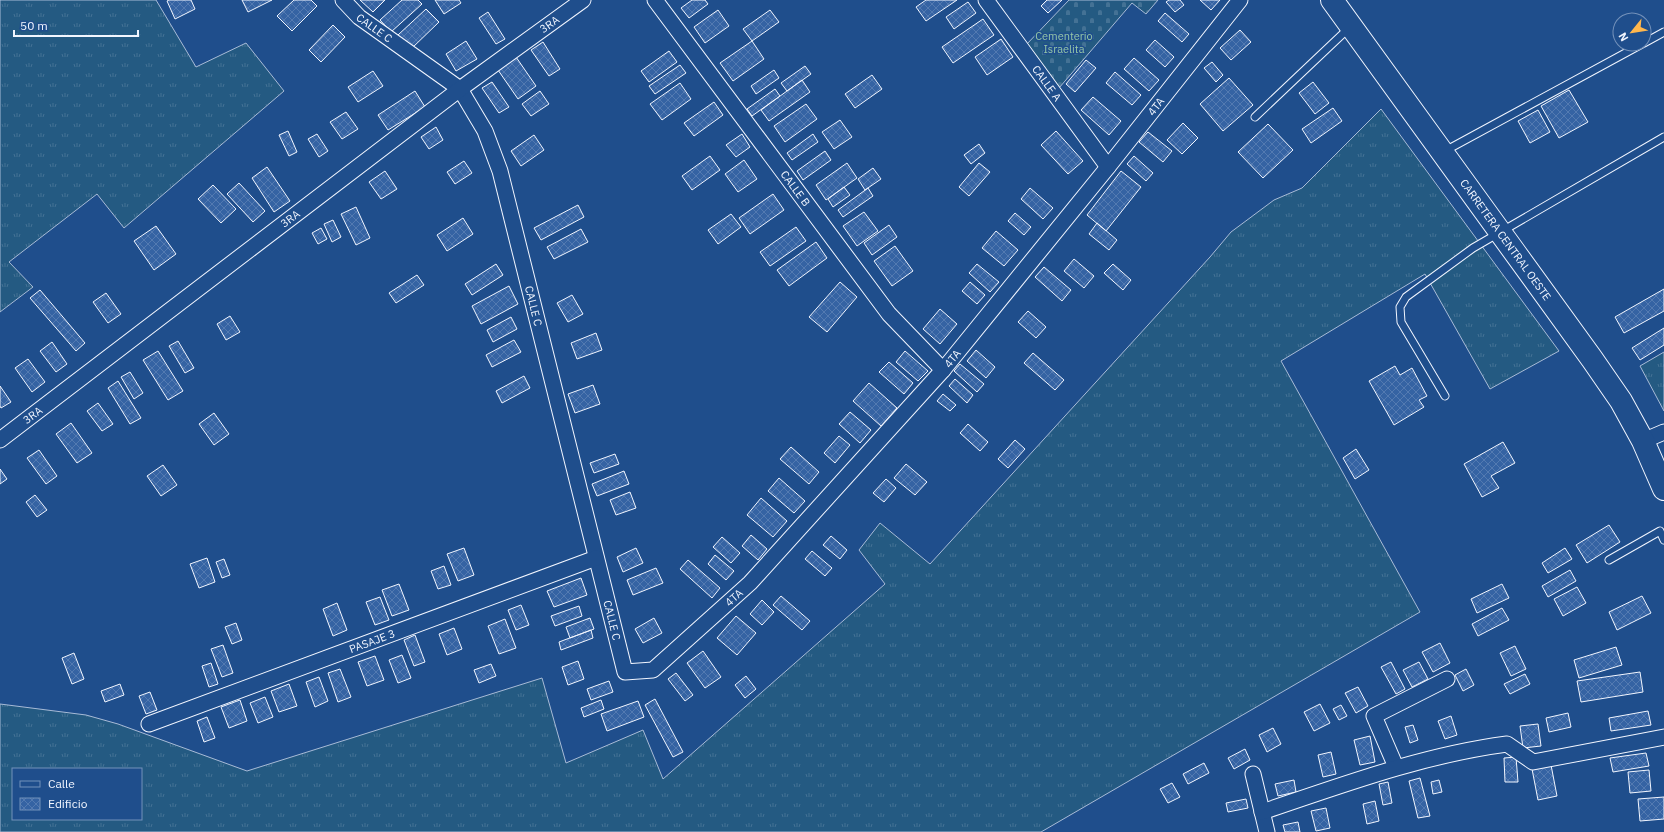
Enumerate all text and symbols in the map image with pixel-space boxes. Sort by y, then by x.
street label: CALLE C [354,10,395,45]
scale bar [14,12,138,38]
north arrow [1612,12,1652,52]
street label: 3RA [537,13,562,36]
text: 50 m [20,18,48,33]
park label: Cementerio Israelita [1035,29,1093,56]
text: N [1615,30,1631,44]
street label: CALLE A [1029,62,1065,104]
street label: 4TA [1144,94,1167,118]
street label: CALLE B [778,168,813,209]
street label: CARRETERA CENTRAL OESTE [1457,176,1554,303]
street label: 3RA [278,207,303,230]
street label: CALLE C [522,284,545,328]
street label: 4TA [941,347,964,370]
street label: 3RA [20,403,45,427]
street label: 4TA [722,586,746,609]
street label: CALLE C [600,599,624,642]
street label: PASAJE 3 [347,626,397,656]
legend [12,768,142,820]
text: Calle [48,776,75,791]
text: Edificio [48,796,88,811]

